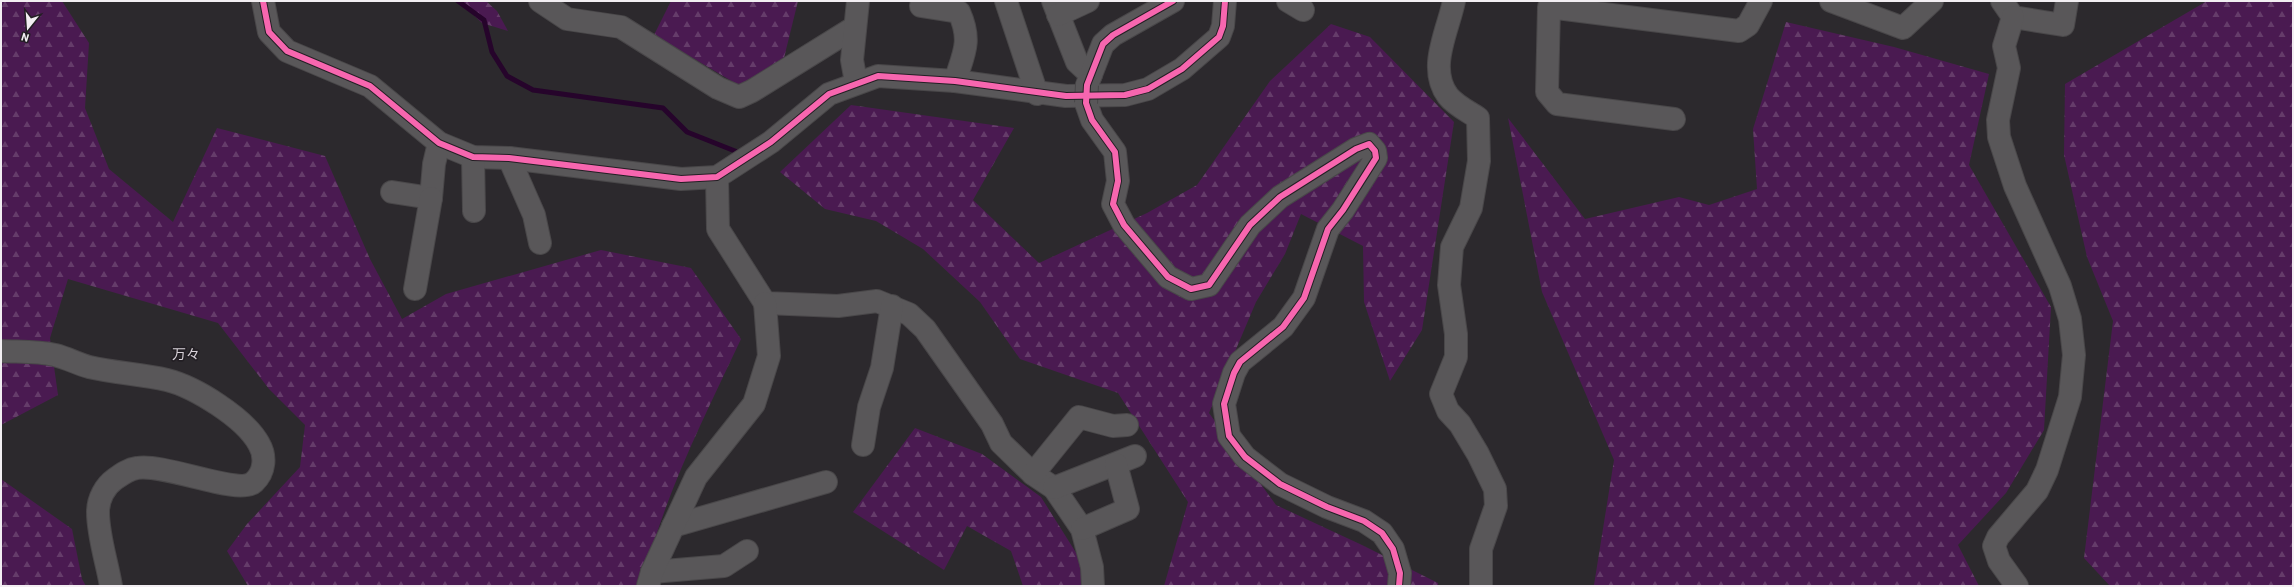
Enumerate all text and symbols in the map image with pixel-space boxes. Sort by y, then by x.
north arrow [8,8,48,48]
text: N [20,31,30,45]
district label: 万々 [172,345,200,362]

